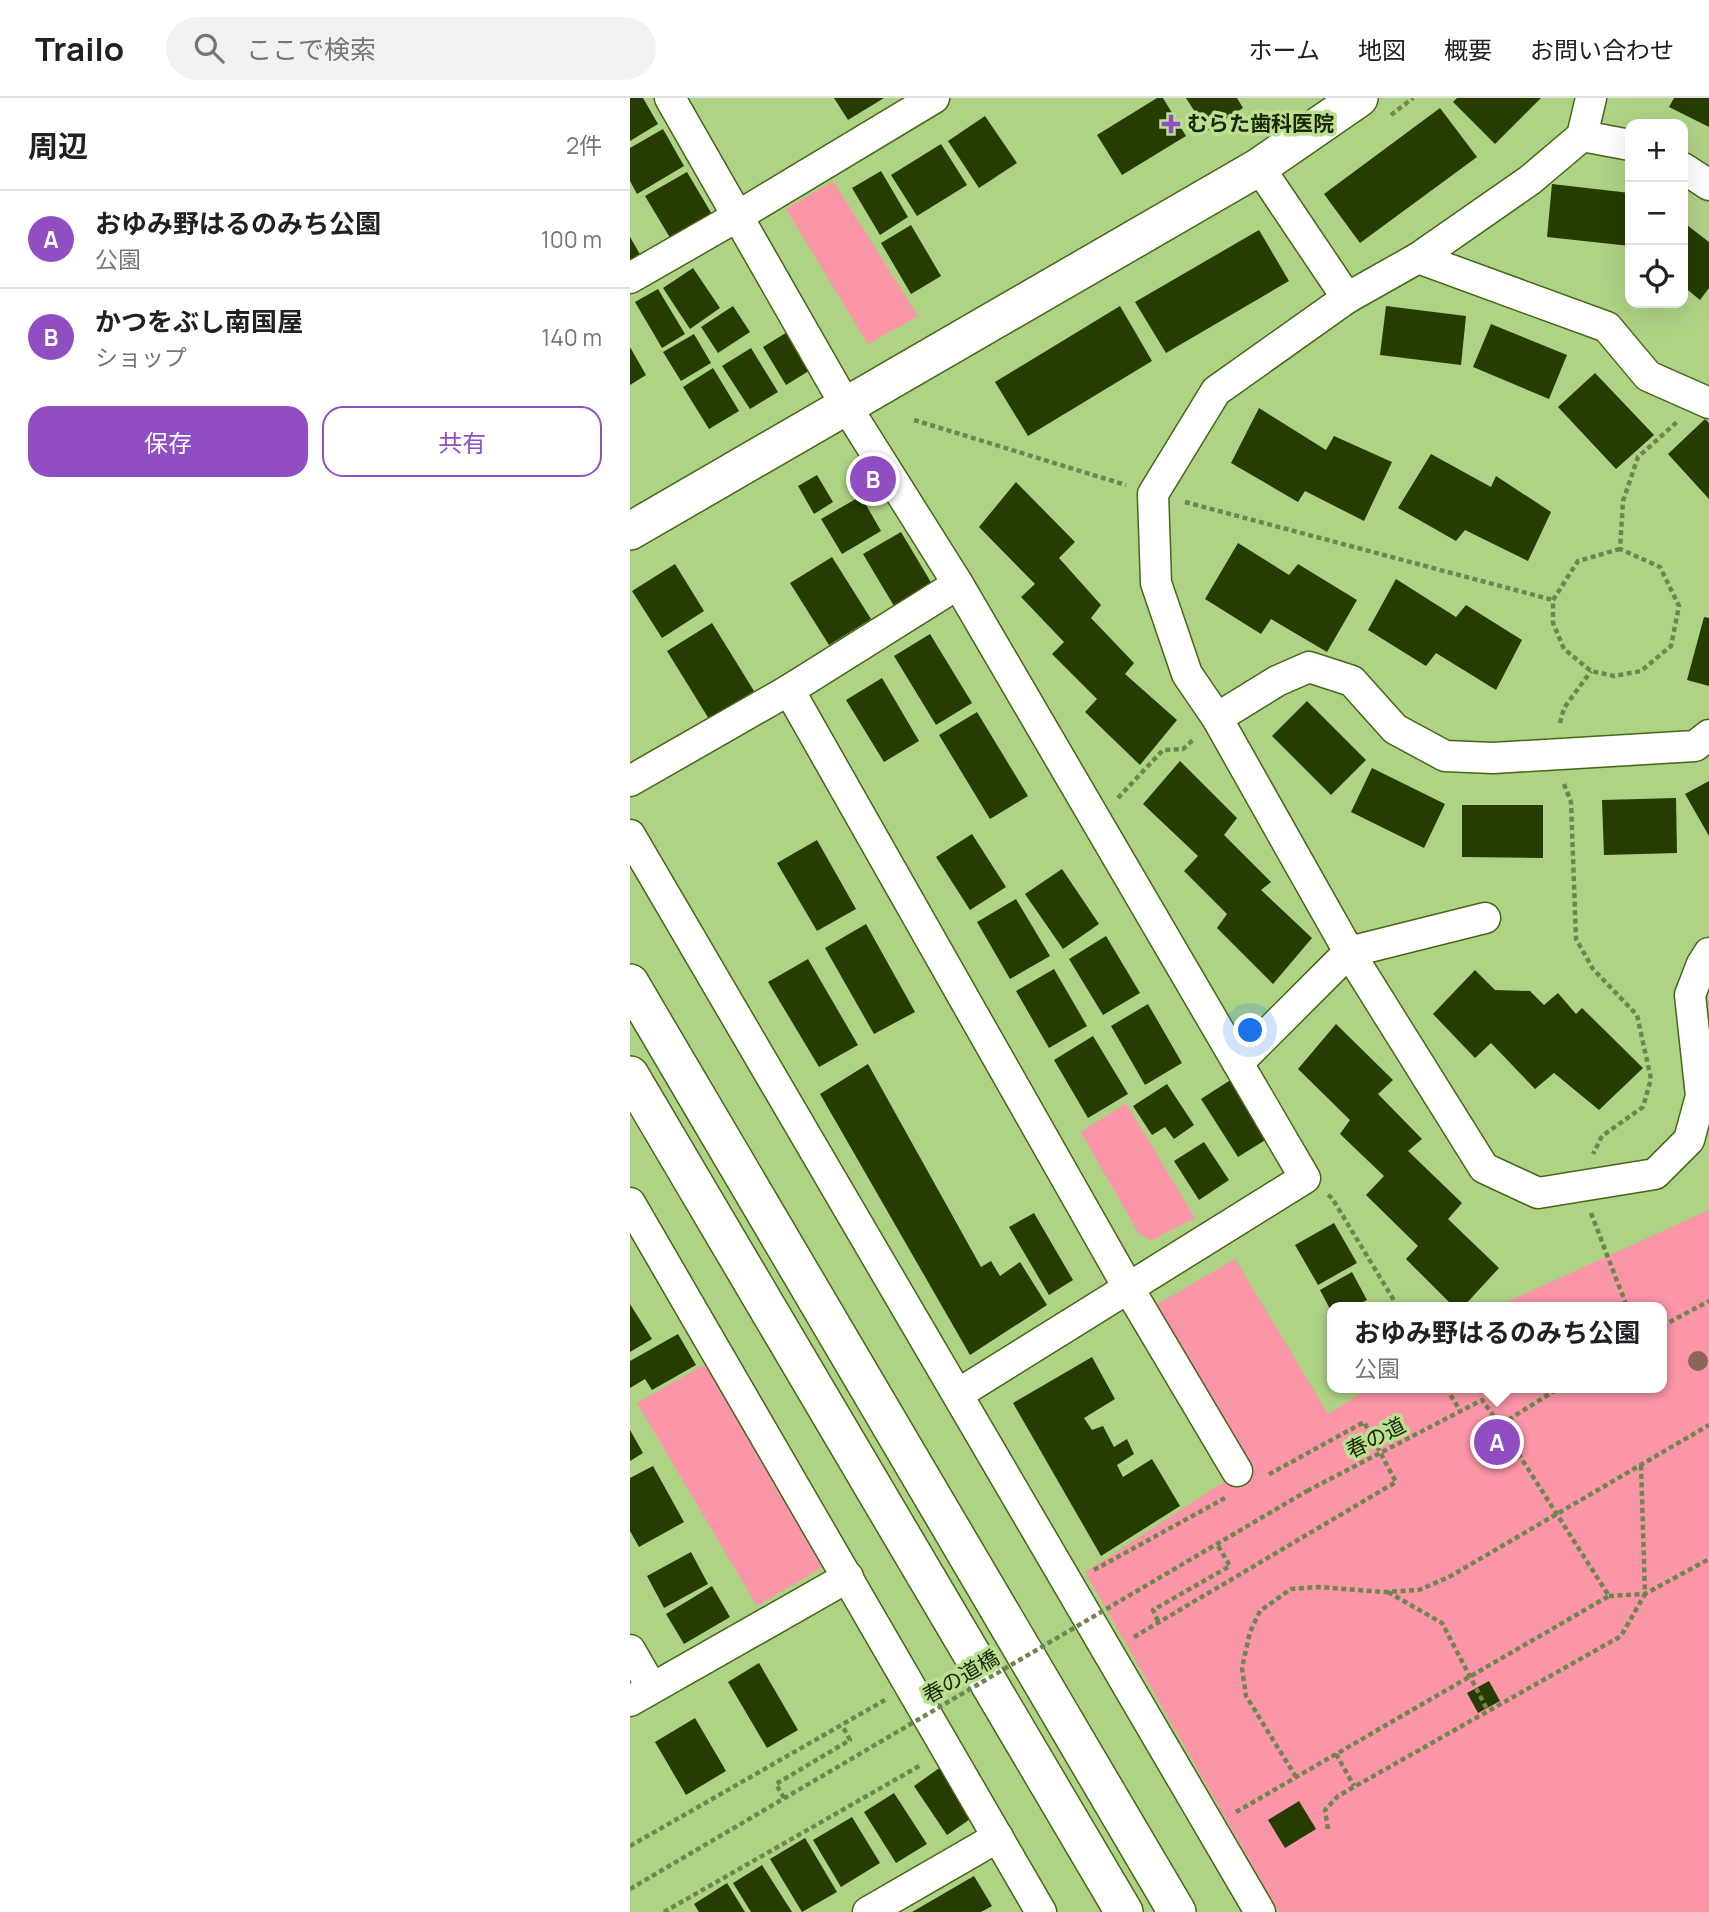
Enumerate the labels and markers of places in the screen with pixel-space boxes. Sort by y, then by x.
place label: むらた歯科医院 [1187,109,1334,137]
marker: むらた歯科医院 [1161,114,1181,134]
pin: B [850,453,896,505]
pin: A [1474,1416,1520,1468]

